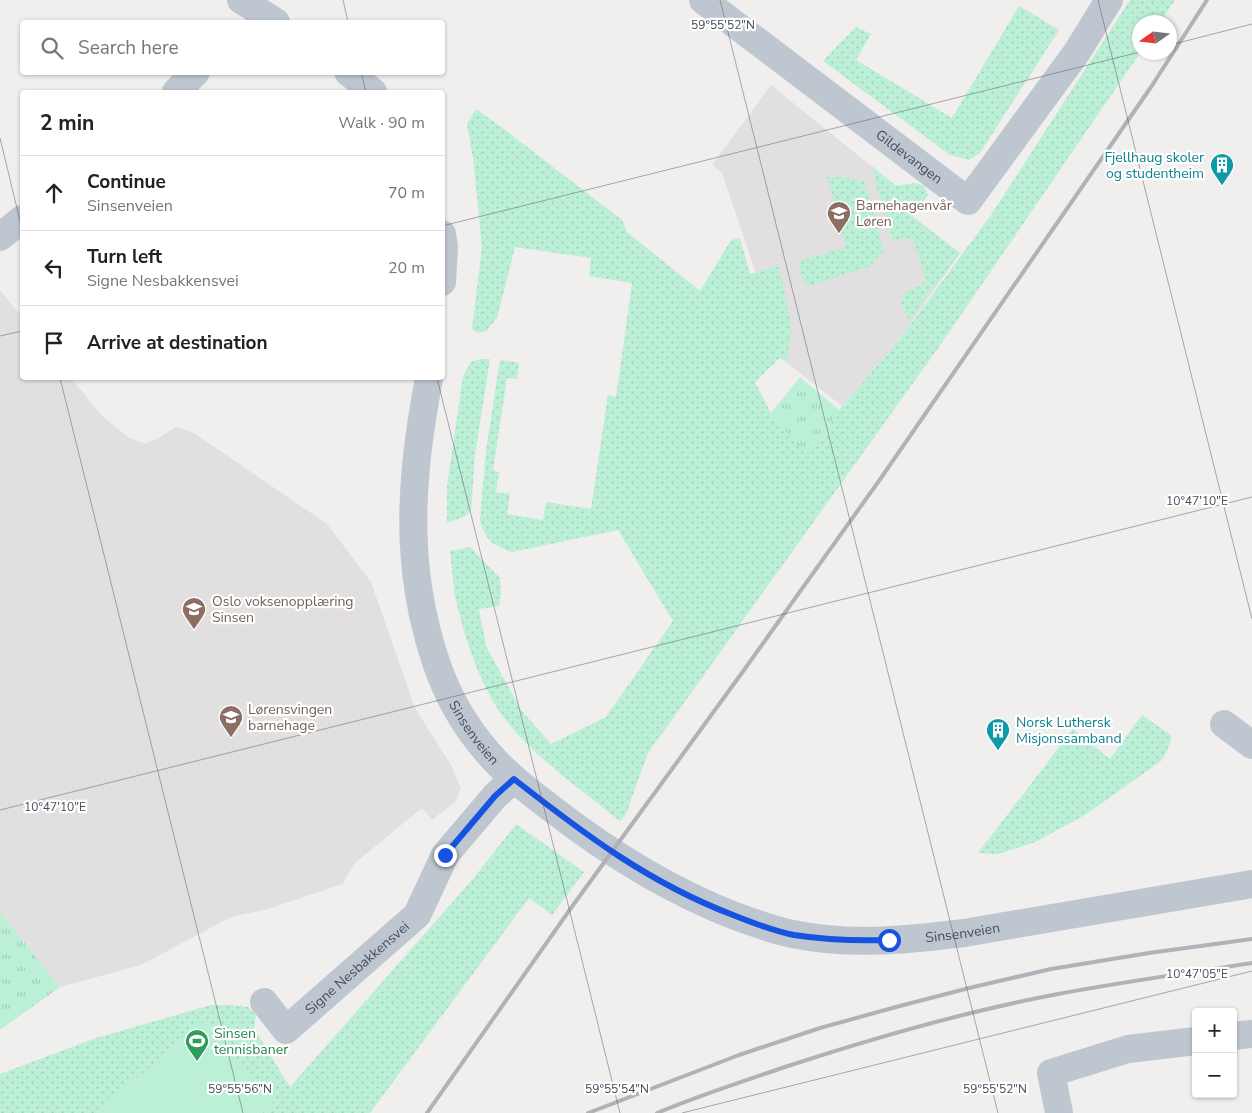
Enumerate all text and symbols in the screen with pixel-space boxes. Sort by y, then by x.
north arrow [1132,15,1177,60]
text: 59°55'52"N [691,17,755,33]
search box [20,20,445,75]
icon: search [38,34,66,62]
text: Search here [78,35,179,61]
text: 2 min [40,109,94,137]
text: Walk · 90 m [338,112,425,134]
street label: Gildevangen [872,125,947,188]
place label: Fjellhaug skoler og studentheim [1104,148,1204,183]
building icon: Fjellhaug skoler og studentheim [1209,152,1235,186]
text: Continue [87,169,166,195]
icon: ahead [40,179,68,207]
text: 70 m [388,182,425,204]
text: Sinsenveien [87,195,173,217]
place label: Barnehagenvår Løren [856,196,952,231]
school or university icon: Barnehagenvår Løren [826,200,852,234]
text: Turn left [87,244,162,270]
icon: left [40,254,68,282]
text: 20 m [388,257,425,279]
text: Signe Nesbakkensvei [87,270,239,292]
icon: arrive [40,329,68,357]
text: Arrive at destination [87,330,268,356]
text: 10°47'10"E [1166,493,1228,509]
place label: Oslo voksenopplæring Sinsen [212,592,354,627]
school or university icon: Oslo voksenopplæring Sinsen [181,596,207,630]
street label: Sinsenveien [445,697,504,769]
place label: Lørensvingen barnehage [248,700,332,735]
school or university icon: Lørensvingen barnehage [218,704,244,738]
place label: Norsk Luthersk Misjonssamband [1016,713,1122,748]
building icon: Norsk Luthersk Misjonssamband [985,717,1011,751]
text: 10°47'10"E [24,799,86,815]
route end [434,844,457,867]
street label: Signe Nesbakkensvei [301,917,413,1019]
street label: Sinsenveien [924,918,1001,947]
route start [878,929,901,952]
text: 10°47'05"E [1166,966,1228,982]
map controls [1192,1008,1237,1098]
button: + [1192,1008,1237,1053]
place label: Sinsen tennisbaner [214,1024,288,1059]
sports icon: Sinsen tennisbaner [184,1028,210,1062]
button: − [1192,1053,1237,1098]
text: 59°55'56"N [208,1081,272,1097]
text: 59°55'54"N [585,1081,649,1097]
text: 59°55'52"N [963,1081,1027,1097]

